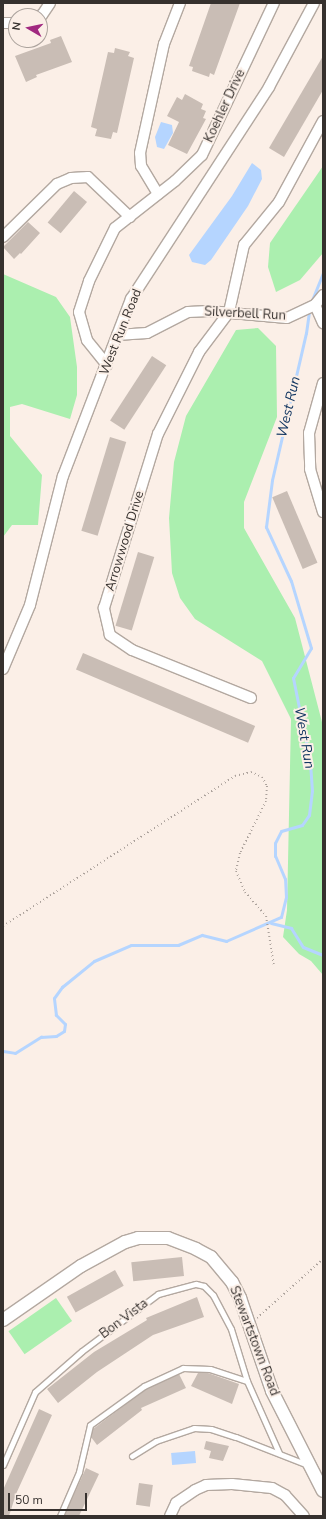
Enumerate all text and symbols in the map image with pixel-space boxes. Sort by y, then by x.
north arrow [8,8,48,48]
text: N [9,21,25,31]
street label: Koehler Drive [201,67,249,145]
street label: West Run Road [97,287,145,377]
street label: Silverbell Run [204,304,286,324]
water label: West Run [274,375,304,439]
street label: Arrowwood Drive [102,489,148,593]
water label: West Run [290,706,318,770]
street label: Stewartstown Road [226,1284,282,1398]
street label: Bon Vista [97,1296,151,1342]
scale bar [10,1485,89,1511]
text: 50 m [15,1492,43,1508]

